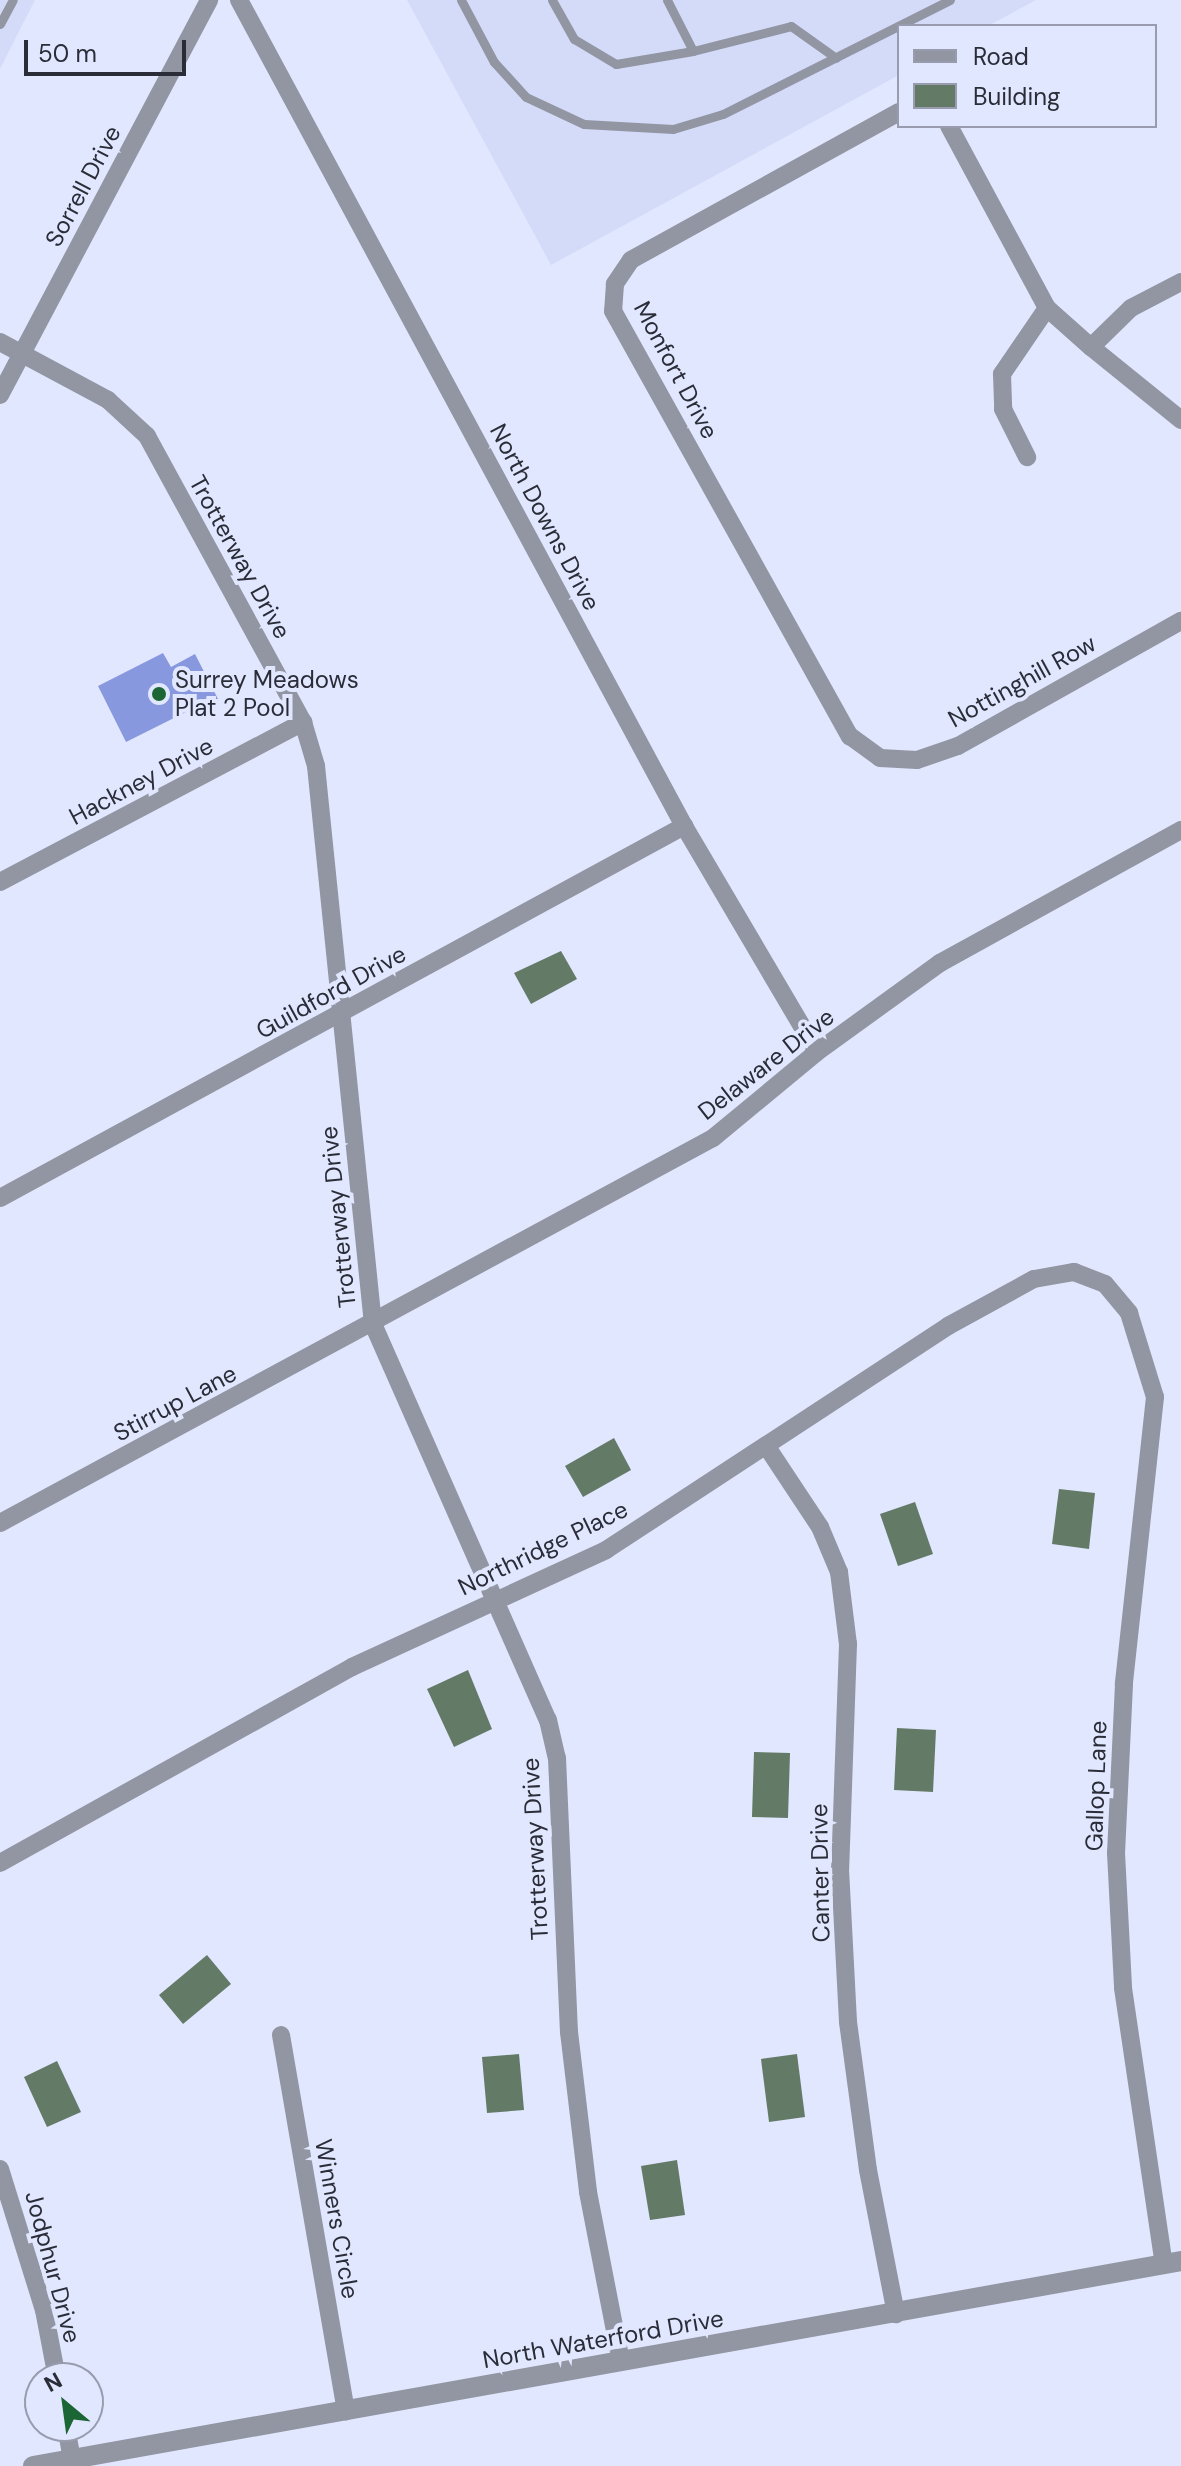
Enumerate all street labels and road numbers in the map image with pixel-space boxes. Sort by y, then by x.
street label: Sorrell Drive [39,121,127,251]
street label: Monfort Drive [628,296,724,444]
street label: North Downs Drive [484,419,606,615]
street label: Trotterway Drive [183,470,297,644]
street label: Nottinghill Row [943,629,1101,733]
street label: Hackney Drive [64,731,218,831]
street label: Guildford Drive [251,939,411,1045]
street label: Delaware Drive [692,1002,840,1126]
street label: Trotterway Drive [314,1125,362,1309]
street label: Stirrup Lane [109,1359,241,1447]
street label: Northridge Place [453,1494,633,1602]
street label: Gallop Lane [1079,1720,1113,1852]
street label: Trotterway Drive [516,1757,554,1941]
street label: Canter Drive [804,1803,836,1943]
street label: Winners Circle [309,2137,365,2301]
street label: Jodphur Drive [19,2188,87,2346]
street label: North Waterford Drive [480,2304,726,2374]

